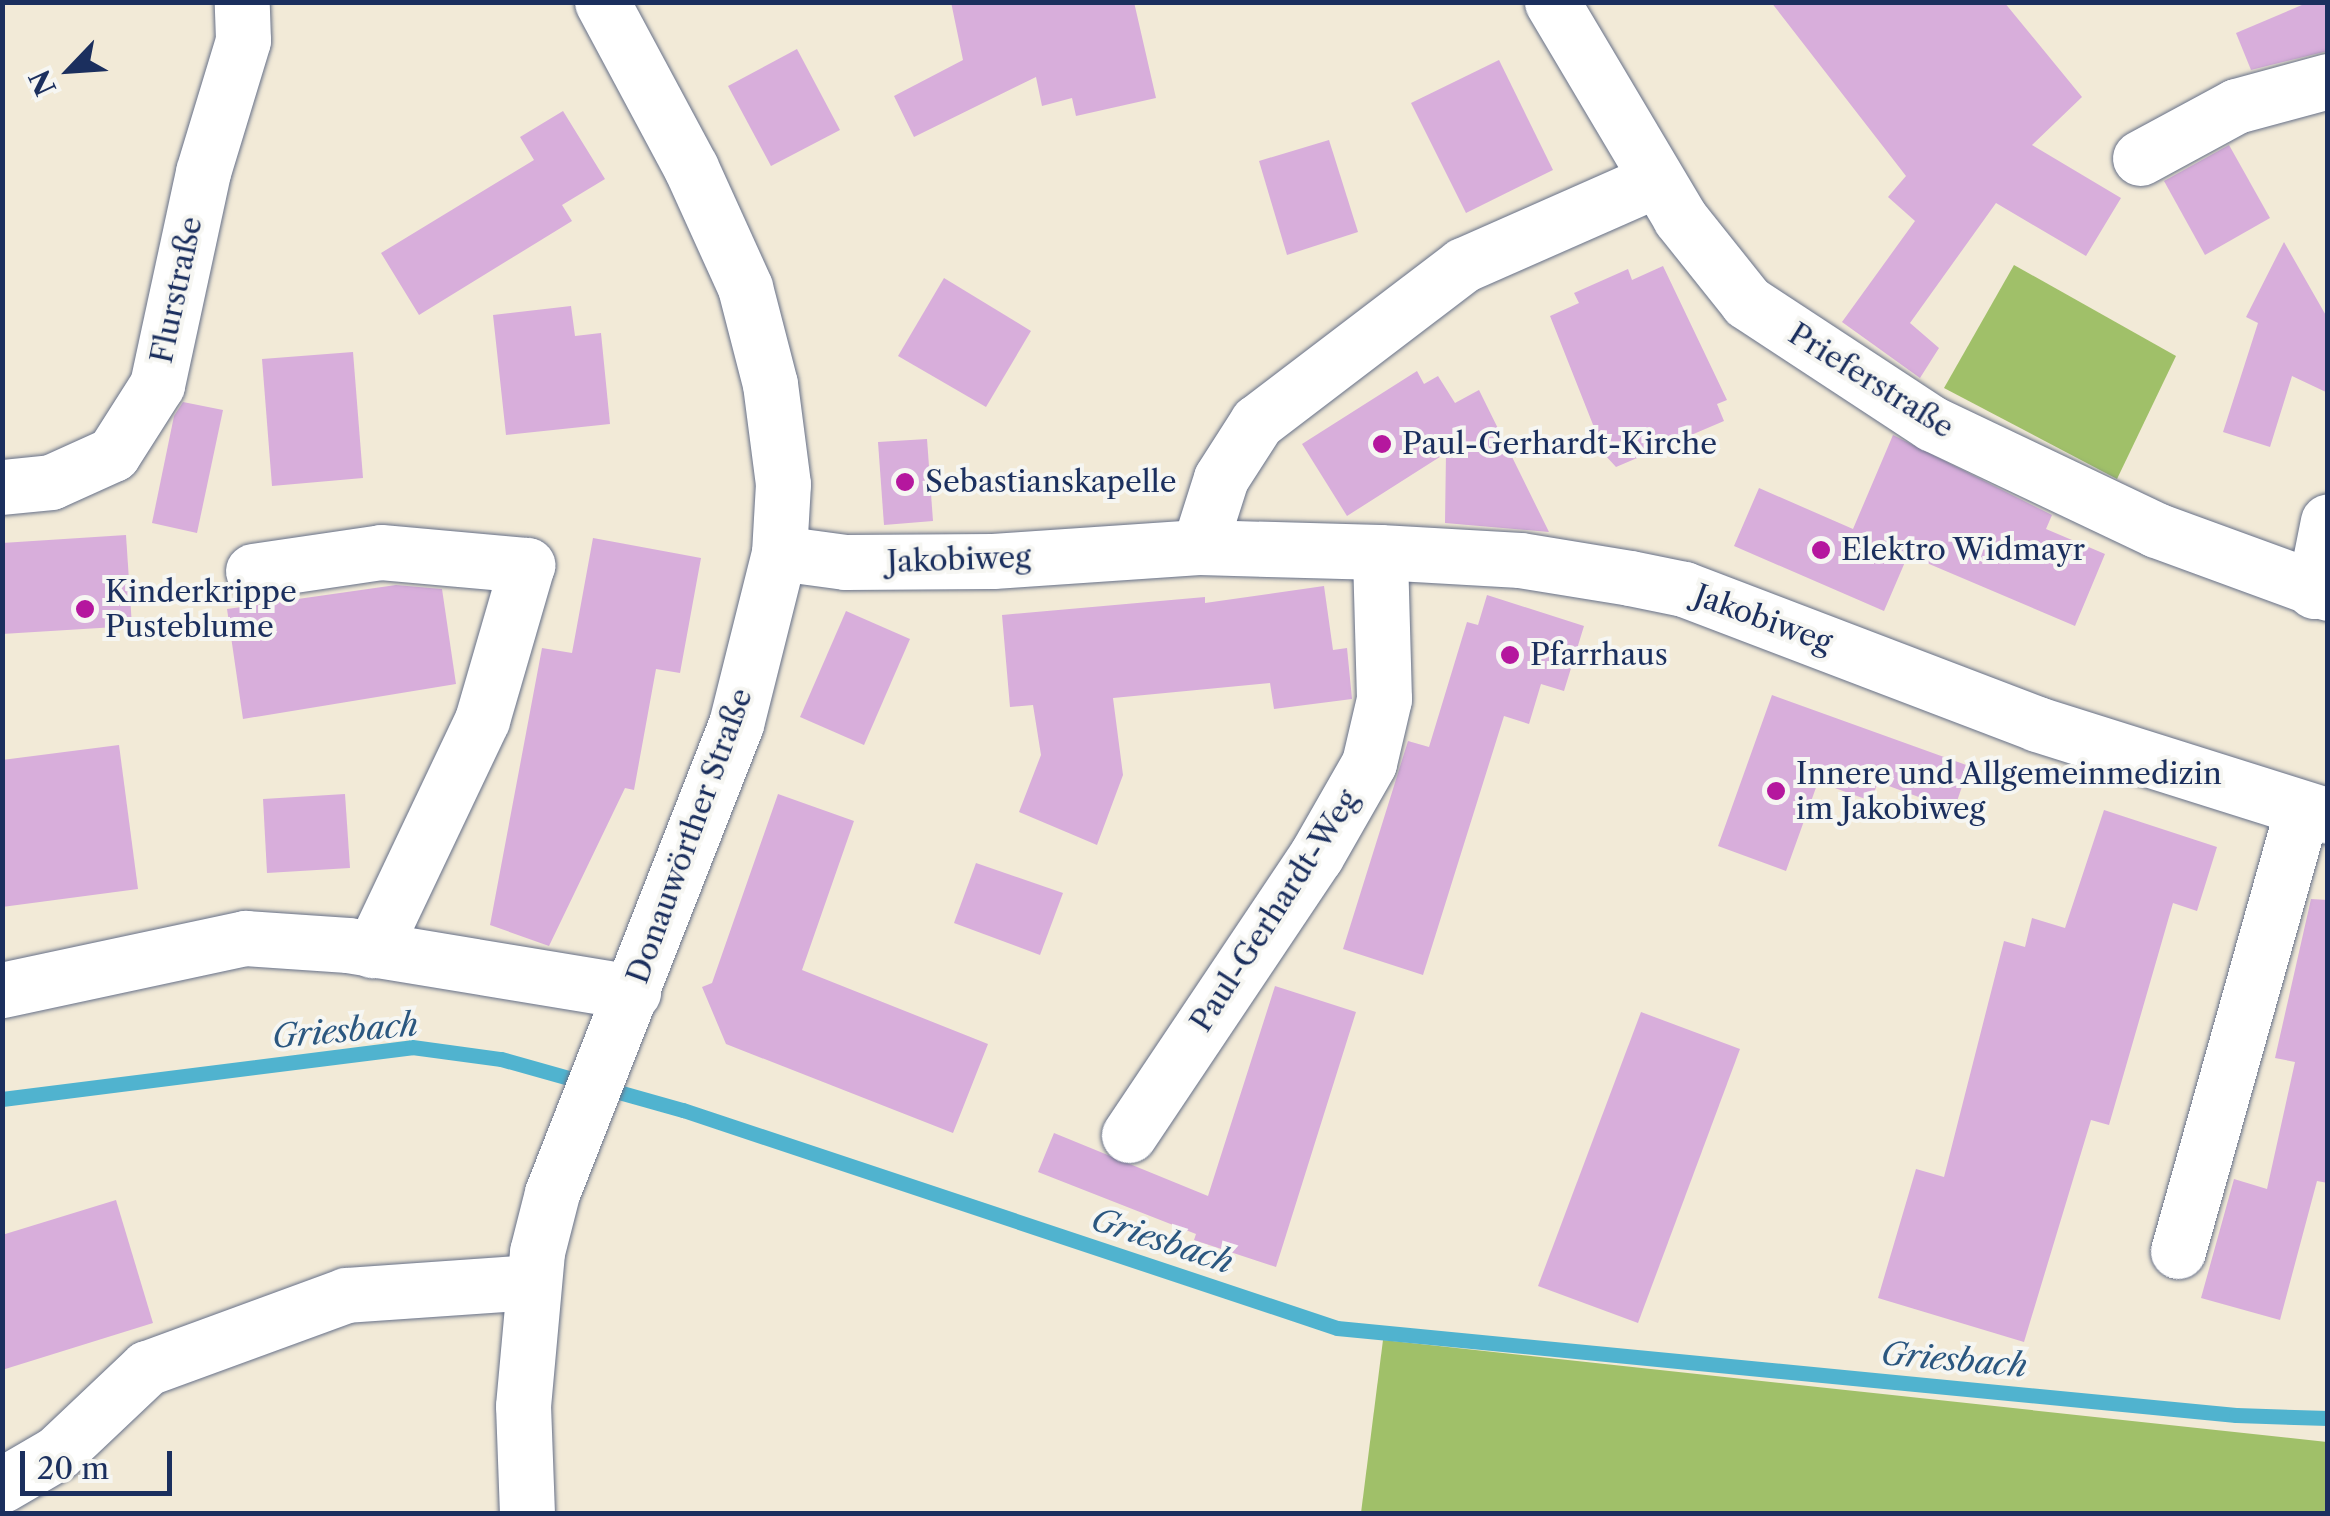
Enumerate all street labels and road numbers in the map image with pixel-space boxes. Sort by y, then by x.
street label: Flurstraße [144,213,210,367]
street label: Prieferstraße [1782,316,1960,446]
street label: Jakobiweg [886,539,1032,581]
street label: Jakobiweg [1689,577,1837,661]
street label: Donauwörther Straße [620,683,760,989]
street label: Paul-Gerhardt-Weg [1183,783,1367,1039]

